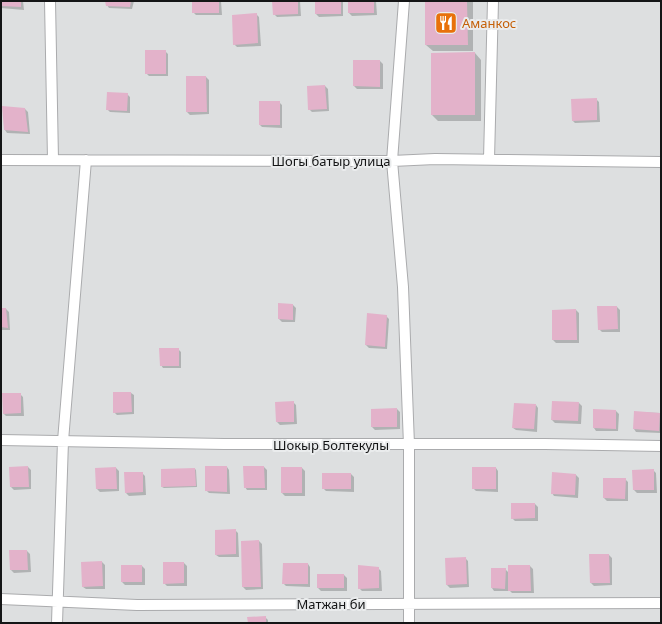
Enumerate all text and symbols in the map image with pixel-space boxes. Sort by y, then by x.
restaurant icon: Аманкос [433,10,459,36]
place label: Аманкос [462,14,516,32]
street label: Шогы батыр улица [271,152,391,170]
street label: Шокыр Болтекулы [273,436,389,454]
street label: Матжан би [297,595,365,613]

